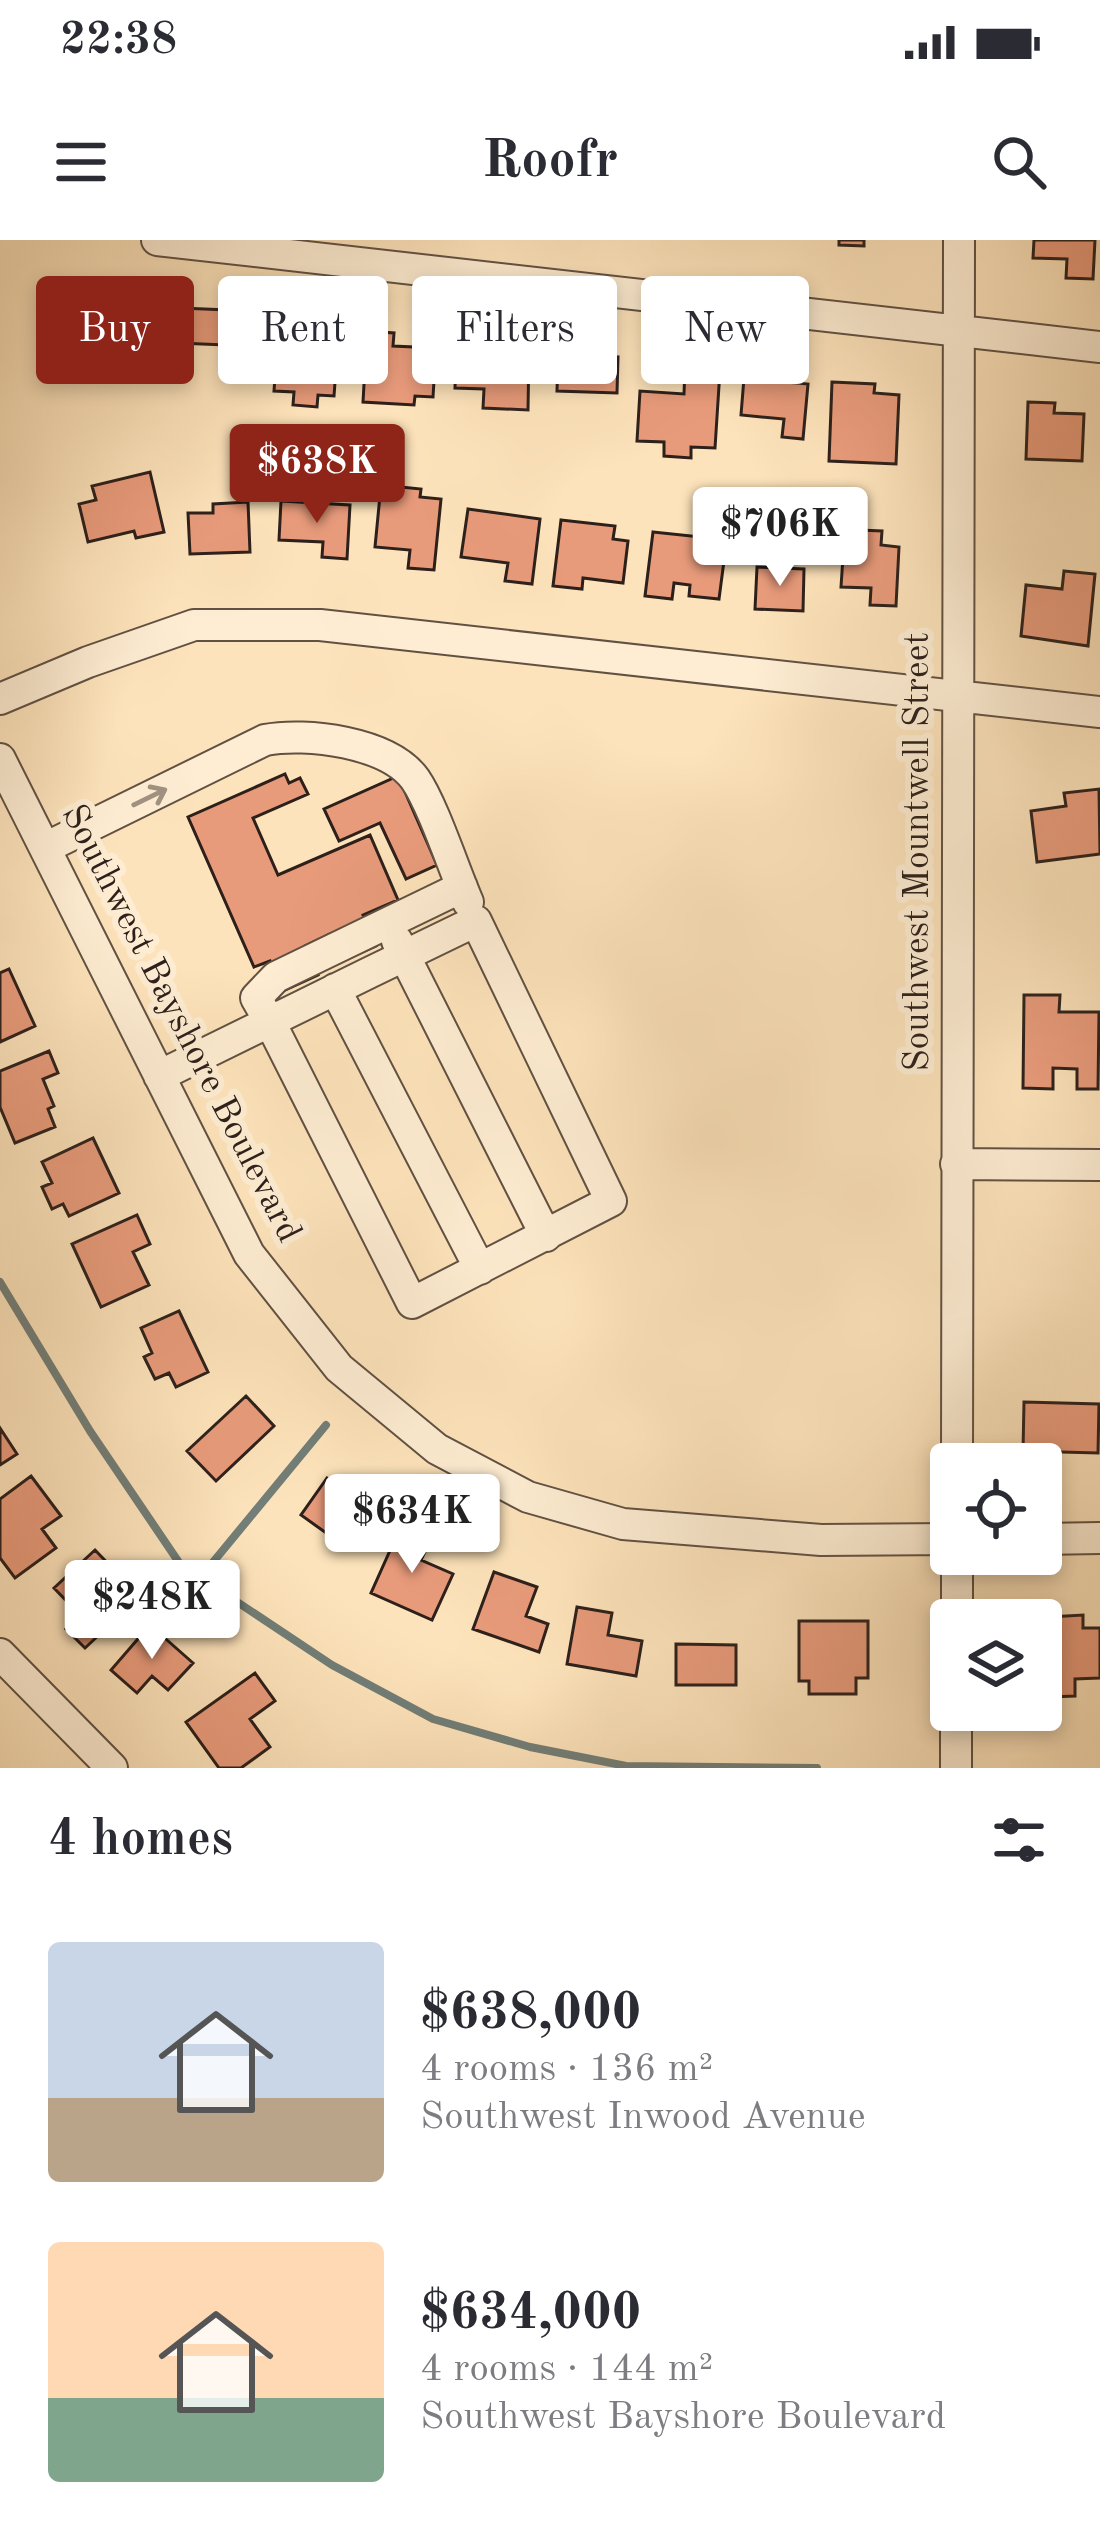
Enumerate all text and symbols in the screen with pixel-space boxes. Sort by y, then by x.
text: 22:38 [60,19,177,64]
icon: menu [48,129,114,195]
icon: search [986,129,1052,195]
text: Roofr [482,135,618,189]
chip: Buy [36,276,194,384]
chip: Rent [218,276,388,384]
chip: Filters [412,276,617,384]
chip: New [641,276,809,384]
pin: $638K [233,424,401,526]
text: $638K [257,443,377,482]
pin: $706K [696,487,864,589]
text: $706K [720,506,840,545]
street label: Southwest Mountwell Street [901,632,937,1072]
one-way arrow [132,785,167,808]
street label: Southwest Bayshore Boulevard [54,799,306,1249]
map controls [930,1443,1062,1731]
button: locate [930,1443,1062,1575]
pin: $634K [328,1474,496,1576]
text: $634K [352,1493,472,1532]
pin: $248K [68,1560,236,1662]
text: $248K [92,1579,212,1618]
button: layers [930,1599,1062,1731]
icon: filters [986,1807,1052,1873]
text: 4 homes [48,1815,233,1866]
text: $638,000 [420,1989,641,2040]
icon: home [144,1990,288,2134]
text: 4 rooms · 136 m² [420,2050,713,2089]
text: Southwest Inwood Avenue [420,2098,866,2137]
text: $634,000 [420,2289,641,2340]
icon: home [144,2290,288,2434]
text: 4 rooms · 144 m² [420,2350,713,2389]
text: Southwest Bayshore Boulevard [420,2398,946,2437]

